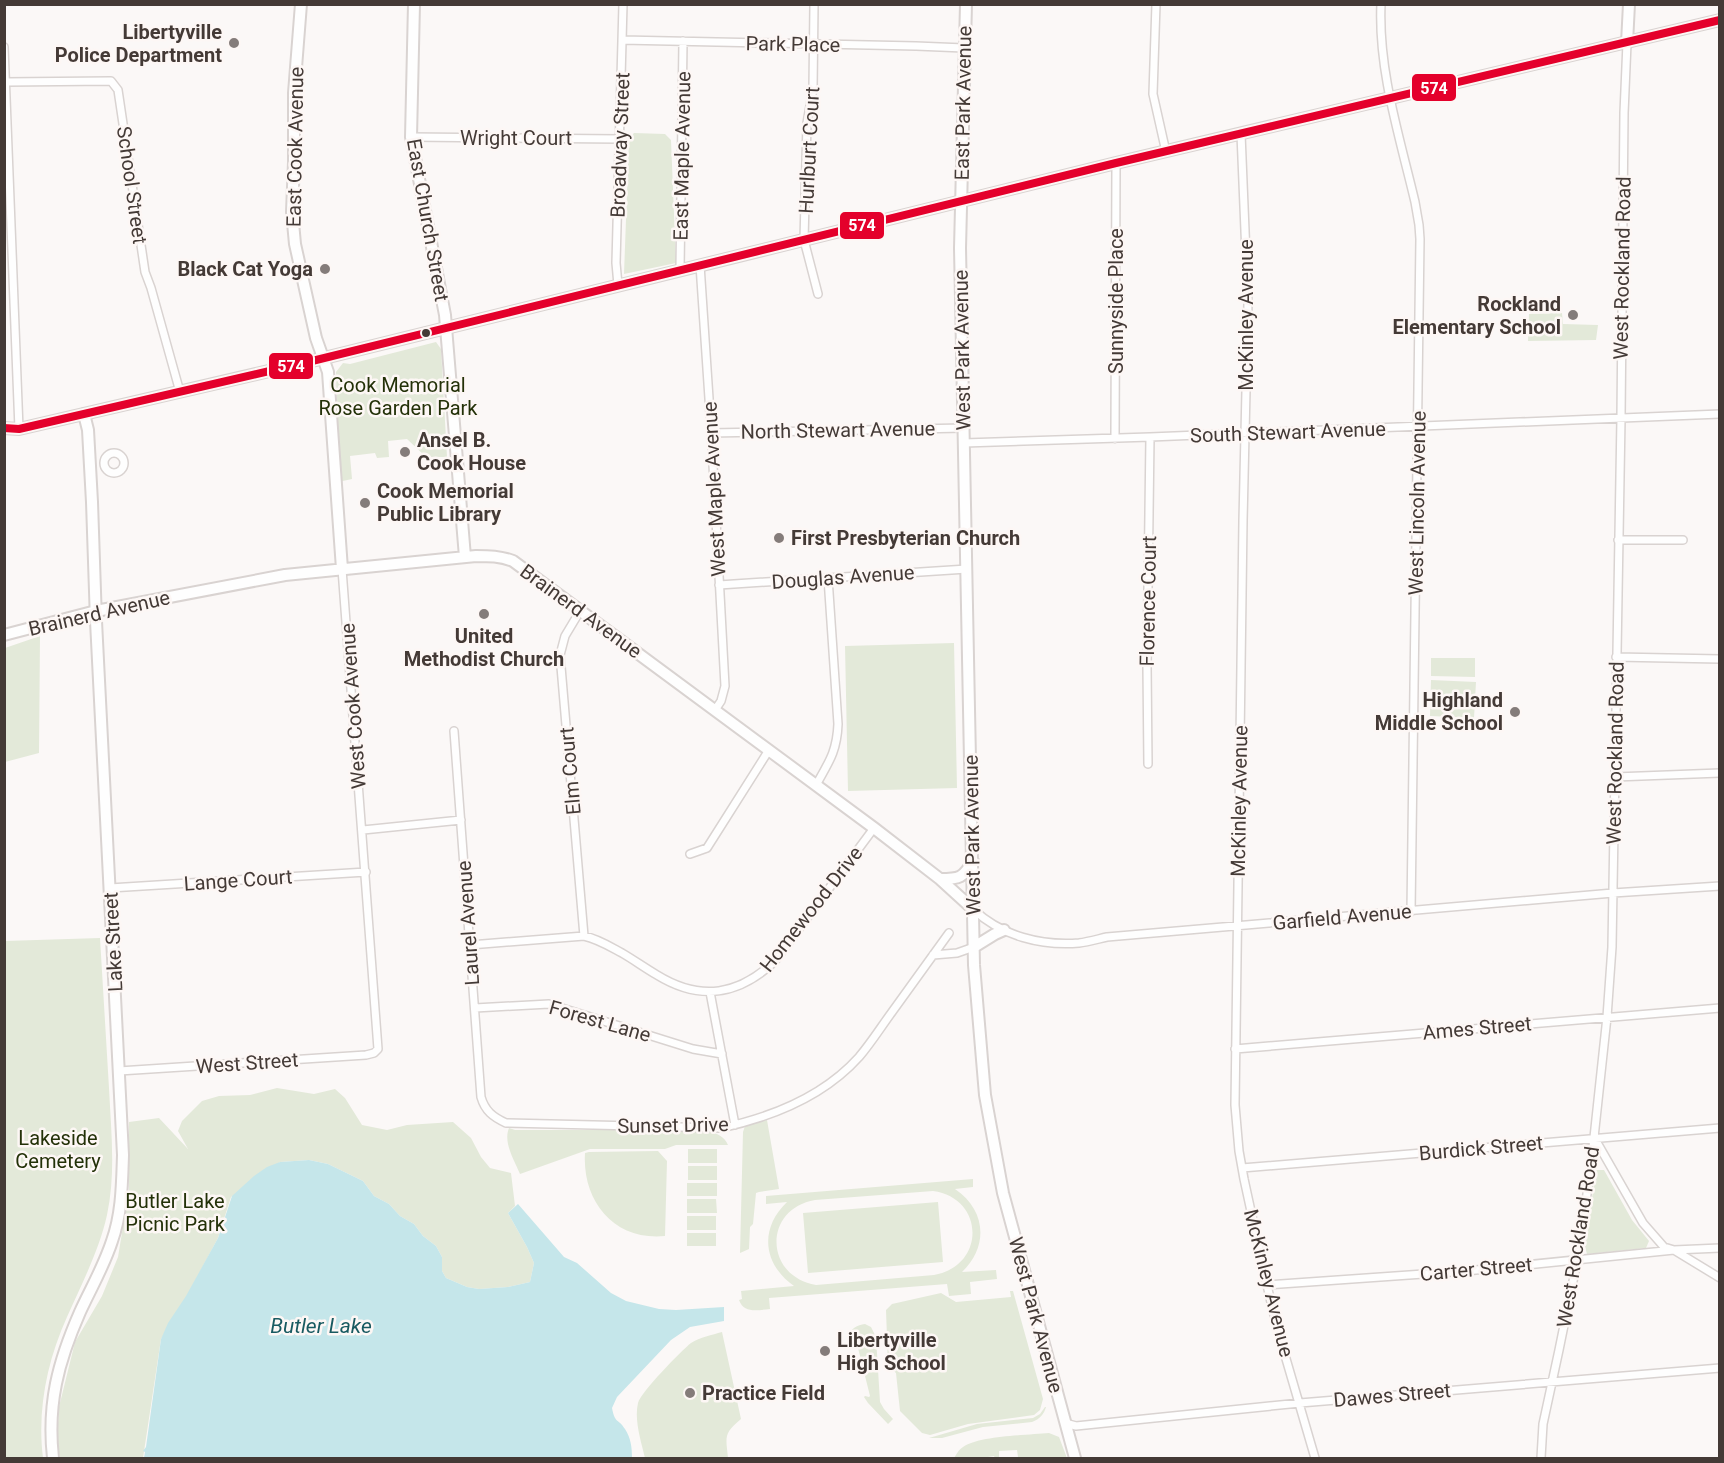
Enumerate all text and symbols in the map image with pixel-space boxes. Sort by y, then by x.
place label: Libertyville Police Department [55,20,222,67]
street label: East Park Avenue [950,25,976,181]
street label: Park Place [745,31,841,57]
marker: Libertyville Police Department [227,36,241,50]
street label: East Cook Avenue [282,67,308,227]
street label: East Maple Avenue [669,71,695,241]
street label: Broadway Street [605,72,635,218]
line badge: 574 [1411,73,1457,102]
text: 574 [1420,79,1448,98]
street label: Hurlburt Court [794,86,824,214]
street label: School Street [112,125,152,245]
street label: Wright Court [460,126,572,150]
street label: East Church Street [402,137,454,303]
street label: West Rockland Road [1608,176,1636,360]
line badge: 574 [839,211,885,240]
text: 574 [848,216,876,235]
street label: Sunnyside Place [1104,228,1128,374]
street label: McKinley Avenue [1234,239,1258,391]
place label: Black Cat Yoga [177,257,313,281]
marker: Black Cat Yoga [318,262,332,276]
street label: West Park Avenue [949,270,975,430]
place label: Rockland Elementary School [1393,292,1561,339]
marker: Rockland Elementary School [1566,308,1580,322]
unlabelled marker [420,327,432,339]
line badge: 574 [268,352,314,380]
text: 574 [277,357,305,376]
park label: Cook Memorial Rose Garden Park [319,373,478,420]
street label: West Maple Avenue [697,401,731,577]
street label: West Lincoln Avenue [1403,410,1431,596]
street label: North Stewart Avenue [741,416,935,444]
street label: South Stewart Avenue [1190,417,1386,447]
place label: Ansel B. Cook House [417,428,526,475]
marker: Ansel B. Cook House [398,445,412,459]
place label: Cook Memorial Public Library [377,479,514,526]
marker: Cook Memorial Public Library [358,496,372,510]
place label: First Presbyterian Church [791,526,1020,550]
marker: First Presbyterian Church [772,531,786,545]
street label: Florence Court [1135,535,1161,667]
street label: Brainerd Avenue [516,559,646,663]
street label: Douglas Avenue [771,560,915,594]
street label: Brainerd Avenue [26,585,172,641]
marker: United Methodist Church [477,607,491,621]
street label: West Cook Avenue [335,622,371,790]
place label: United Methodist Church [404,624,564,671]
street label: West Rockland Road [1601,661,1629,845]
place label: Highland Middle School [1375,688,1503,735]
marker: Highland Middle School [1508,705,1522,719]
street label: McKinley Avenue [1226,725,1252,877]
street label: Elm Court [554,726,586,816]
street label: West Park Avenue [959,755,985,915]
street label: Homewood Drive [754,841,868,977]
street label: Laurel Avenue [452,860,484,986]
street label: Lange Court [183,864,293,896]
street label: Lake Street [98,891,128,993]
street label: Garfield Avenue [1271,899,1413,935]
street label: Forest Lane [546,995,654,1047]
street label: Ames Street [1422,1011,1532,1045]
street label: West Street [195,1047,299,1079]
street label: Sunset Drive [617,1112,729,1138]
park label: Lakeside Cemetery [15,1126,101,1173]
street label: Burdick Street [1418,1131,1544,1165]
street label: West Rockland Road [1552,1145,1604,1329]
park label: Butler Lake Picnic Park [125,1189,226,1236]
street label: McKinley Avenue [1239,1207,1299,1359]
street label: West Park Avenue [1004,1234,1068,1396]
street label: Carter Street [1419,1252,1533,1286]
water label: Butler Lake [270,1314,372,1338]
place label: Libertyville High School [837,1328,946,1375]
marker: Libertyville High School [818,1344,832,1358]
street label: Dawes Street [1332,1378,1452,1412]
place label: Practice Field [702,1381,825,1405]
marker: Practice Field [683,1386,697,1400]

